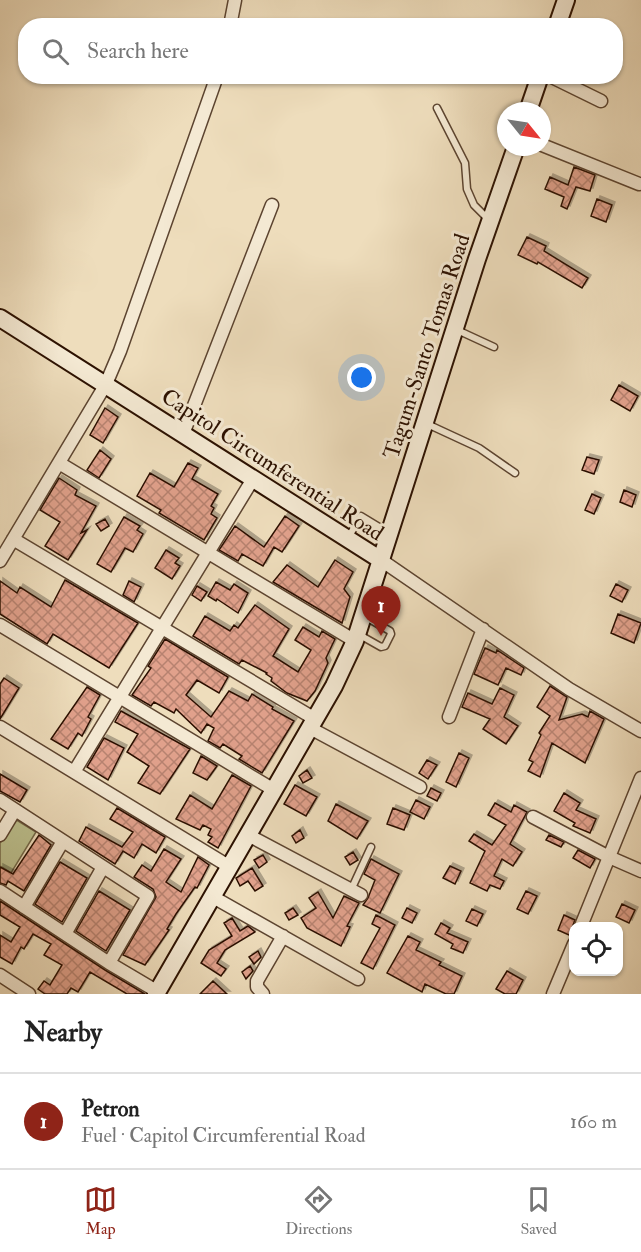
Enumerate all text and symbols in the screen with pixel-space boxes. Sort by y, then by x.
search box [18,18,623,84]
icon: search [39,35,72,68]
text: Search here [87,37,189,65]
north arrow [497,102,551,156]
street label: Tagum-Santo Tomas Road [377,230,477,462]
your location [347,363,376,392]
street label: Capitol Circumferential Road [155,382,389,548]
pin: 1 [362,586,400,636]
map controls [569,922,623,976]
button: locate [569,922,623,976]
text: Nearby [24,1017,102,1049]
text: Petron [81,1095,140,1123]
text: 1 [40,1109,47,1134]
text: 160 m [570,1109,617,1134]
text: Fuel · Capitol Circumferential Road [81,1123,366,1148]
tab: Map [84,1183,117,1239]
tab: Directions [285,1183,352,1239]
tab: Saved [520,1183,557,1239]

